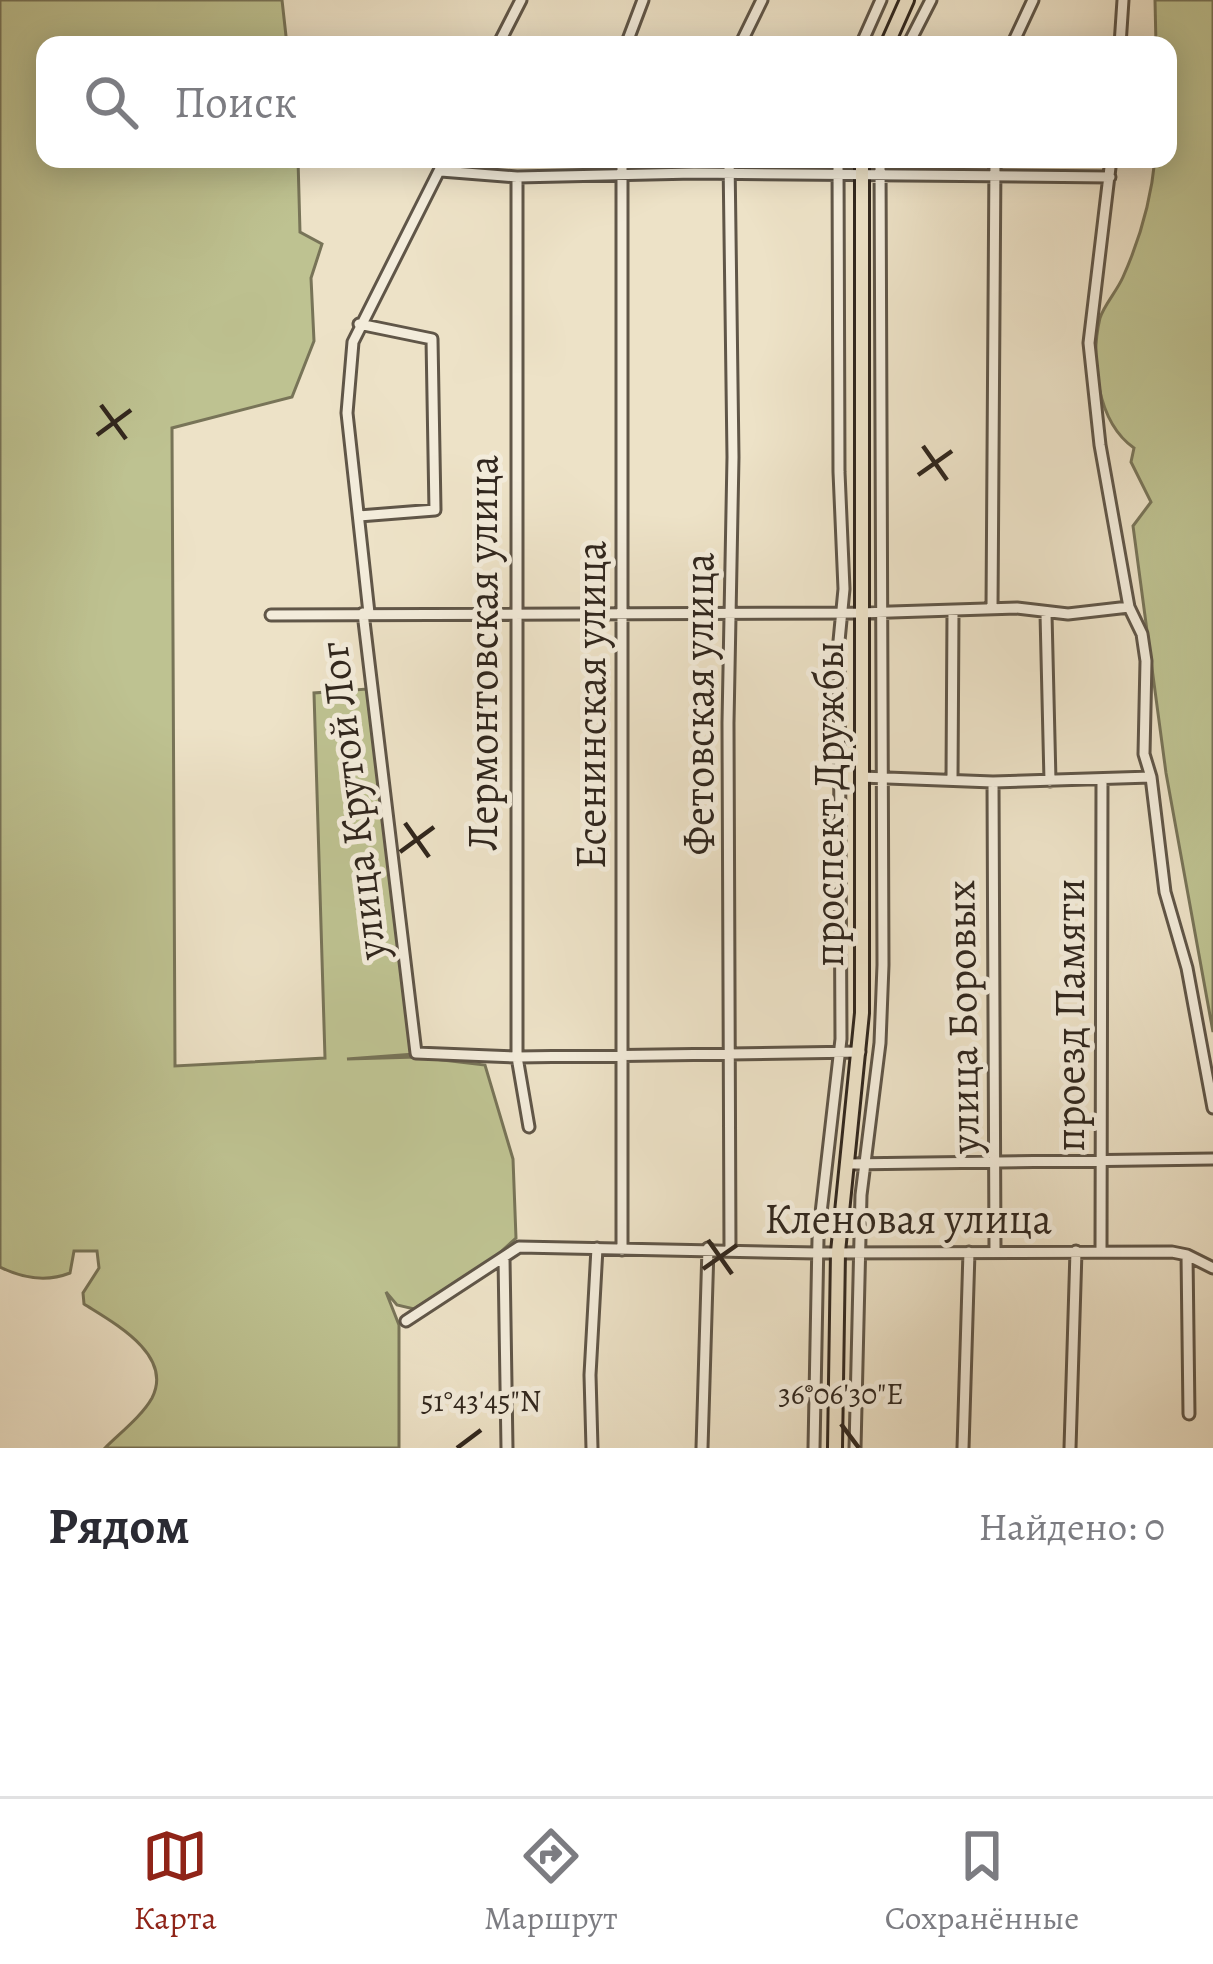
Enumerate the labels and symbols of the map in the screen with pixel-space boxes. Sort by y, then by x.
street label: Лермонтовская улица [454,454,511,851]
street label: Есенинская улица [562,540,619,869]
street label: Фетовская улица [670,552,727,855]
street label: улица Крутой Лог [304,639,400,964]
street label: проспект Дружбы [800,641,857,967]
street label: проезд Памяти [1041,878,1098,1152]
street label: улица Боровых [931,879,993,1155]
street label: Кленовая улица [764,1190,1052,1247]
text: 36°06'30"E [778,1374,904,1414]
text: 51°43'45"N [421,1381,541,1421]

